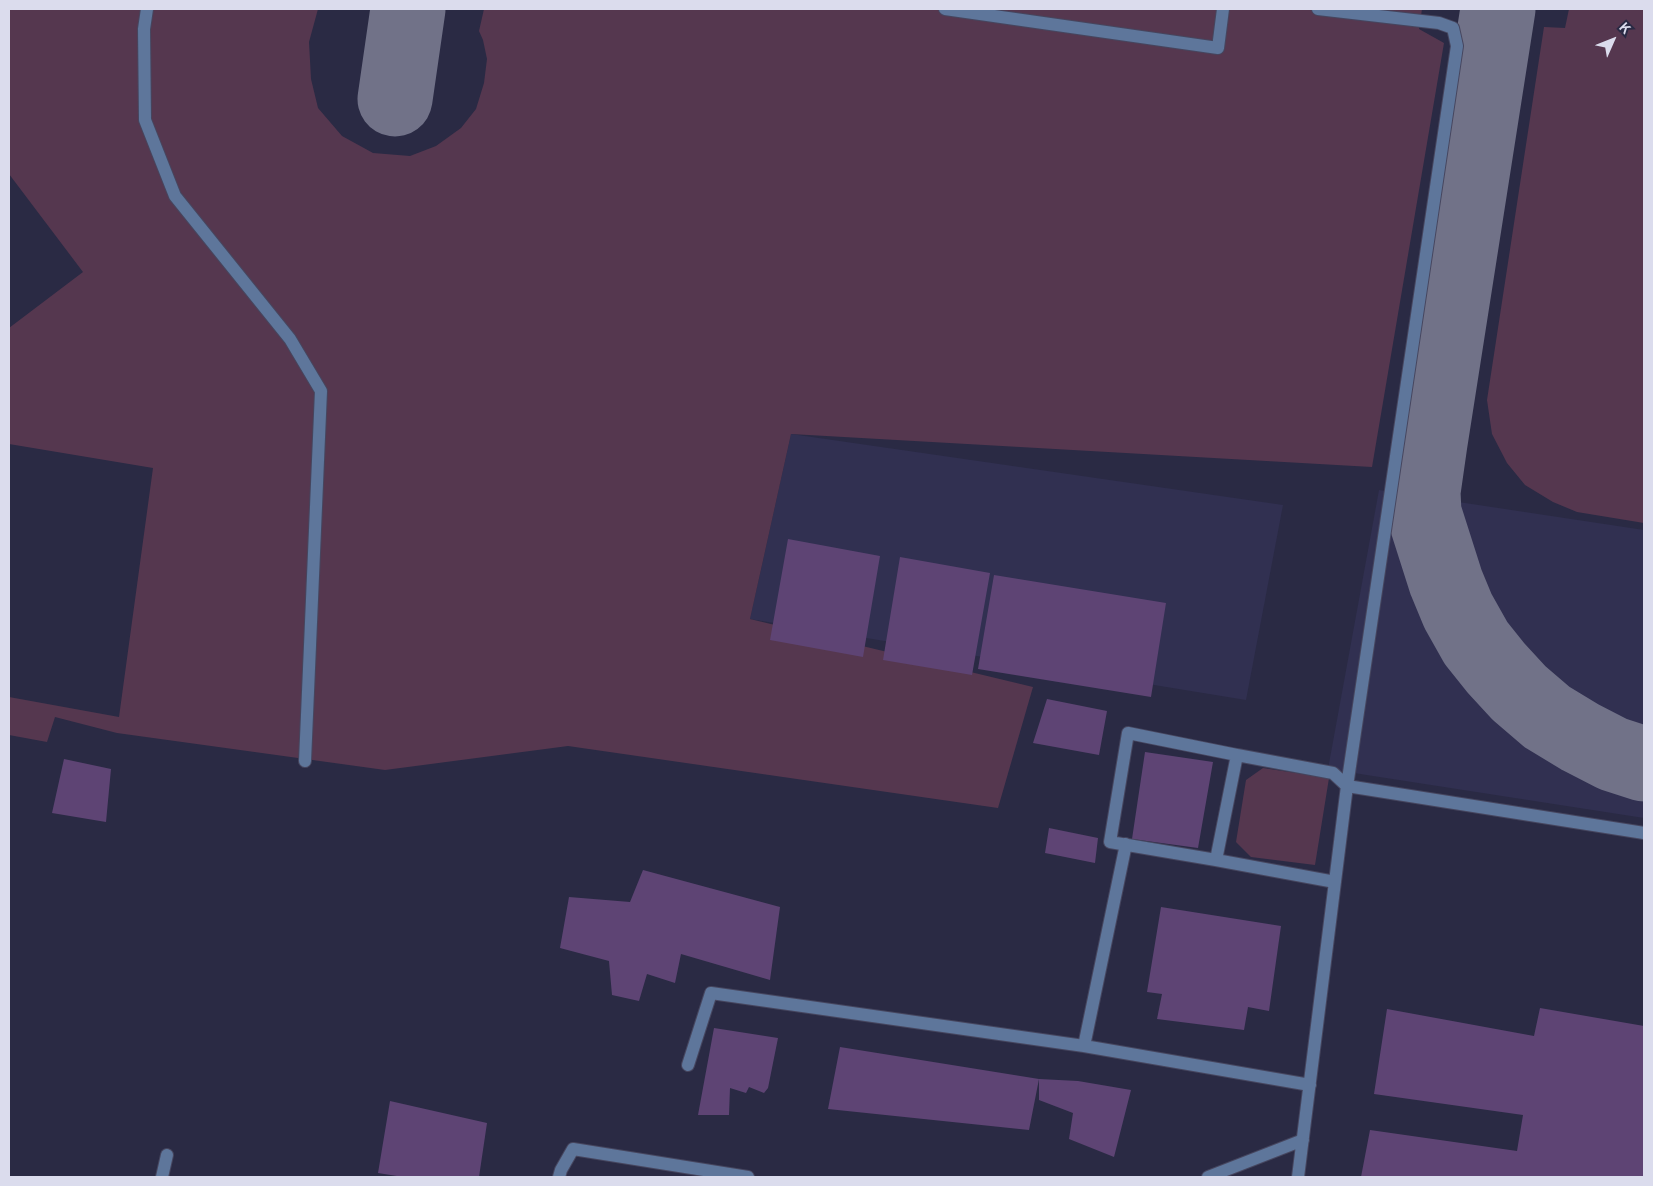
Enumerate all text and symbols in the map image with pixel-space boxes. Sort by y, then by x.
north arrow [1588,15,1638,65]
text: K [1615,20,1634,39]

